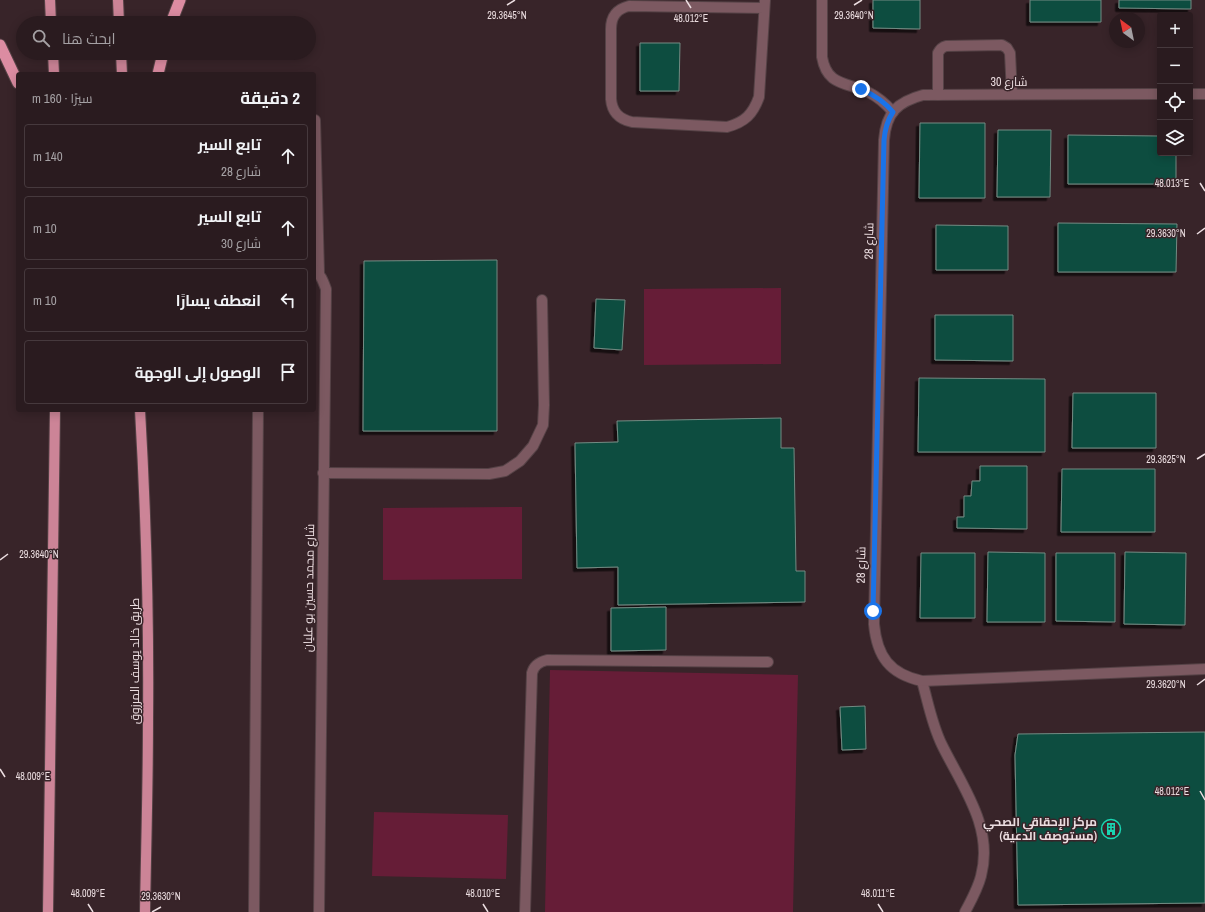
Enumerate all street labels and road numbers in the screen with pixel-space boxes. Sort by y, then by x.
street label: شارع 30 [991,74,1028,90]
street label: شارع 28 [861,222,877,260]
street label: شارع محمد حسين بو عليان [300,524,318,652]
street label: شارع 28 [853,546,869,584]
street label: طريق خالد يوسف المرزوق [127,598,143,724]

